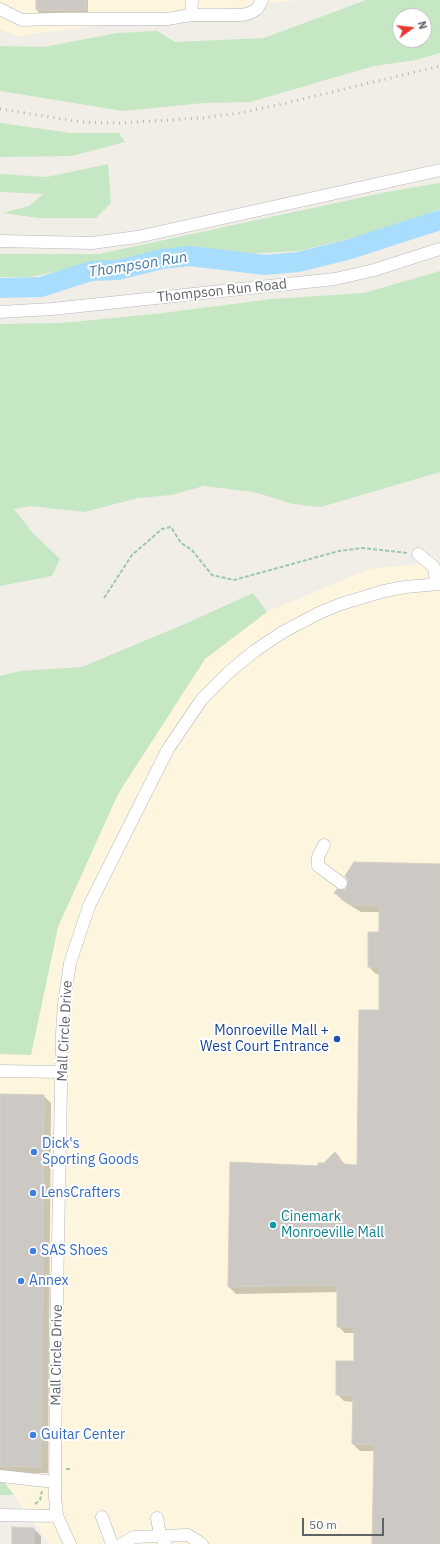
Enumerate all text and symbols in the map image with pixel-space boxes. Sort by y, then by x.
north arrow [392,8,432,48]
text: N [415,19,430,31]
water label: Thompson Run [87,248,189,282]
street label: Thompson Run Road [156,276,288,306]
street label: Mall Circle Drive [54,980,76,1082]
place label: Monroeville Mall + West Court Entrance [200,1023,329,1056]
marker: Monroeville Mall + West Court Entrance [332,1034,342,1044]
place label: Dick's Sporting Goods [42,1136,139,1168]
marker: Dick's Sporting Goods [29,1147,39,1157]
place label: LensCrafters [41,1185,121,1201]
marker: LensCrafters [28,1188,38,1198]
place label: Cinemark Monroeville Mall [281,1209,384,1242]
marker: Cinemark Monroeville Mall [268,1220,278,1230]
place label: SAS Shoes [41,1243,108,1259]
marker: SAS Shoes [28,1246,38,1256]
place label: Annex [29,1273,68,1289]
marker: Annex [16,1276,26,1286]
street label: Mall Circle Drive [48,1304,66,1406]
place label: Guitar Center [41,1427,125,1443]
marker: Guitar Center [28,1430,38,1440]
scale bar [304,1510,386,1536]
text: 50 m [309,1517,337,1532]

